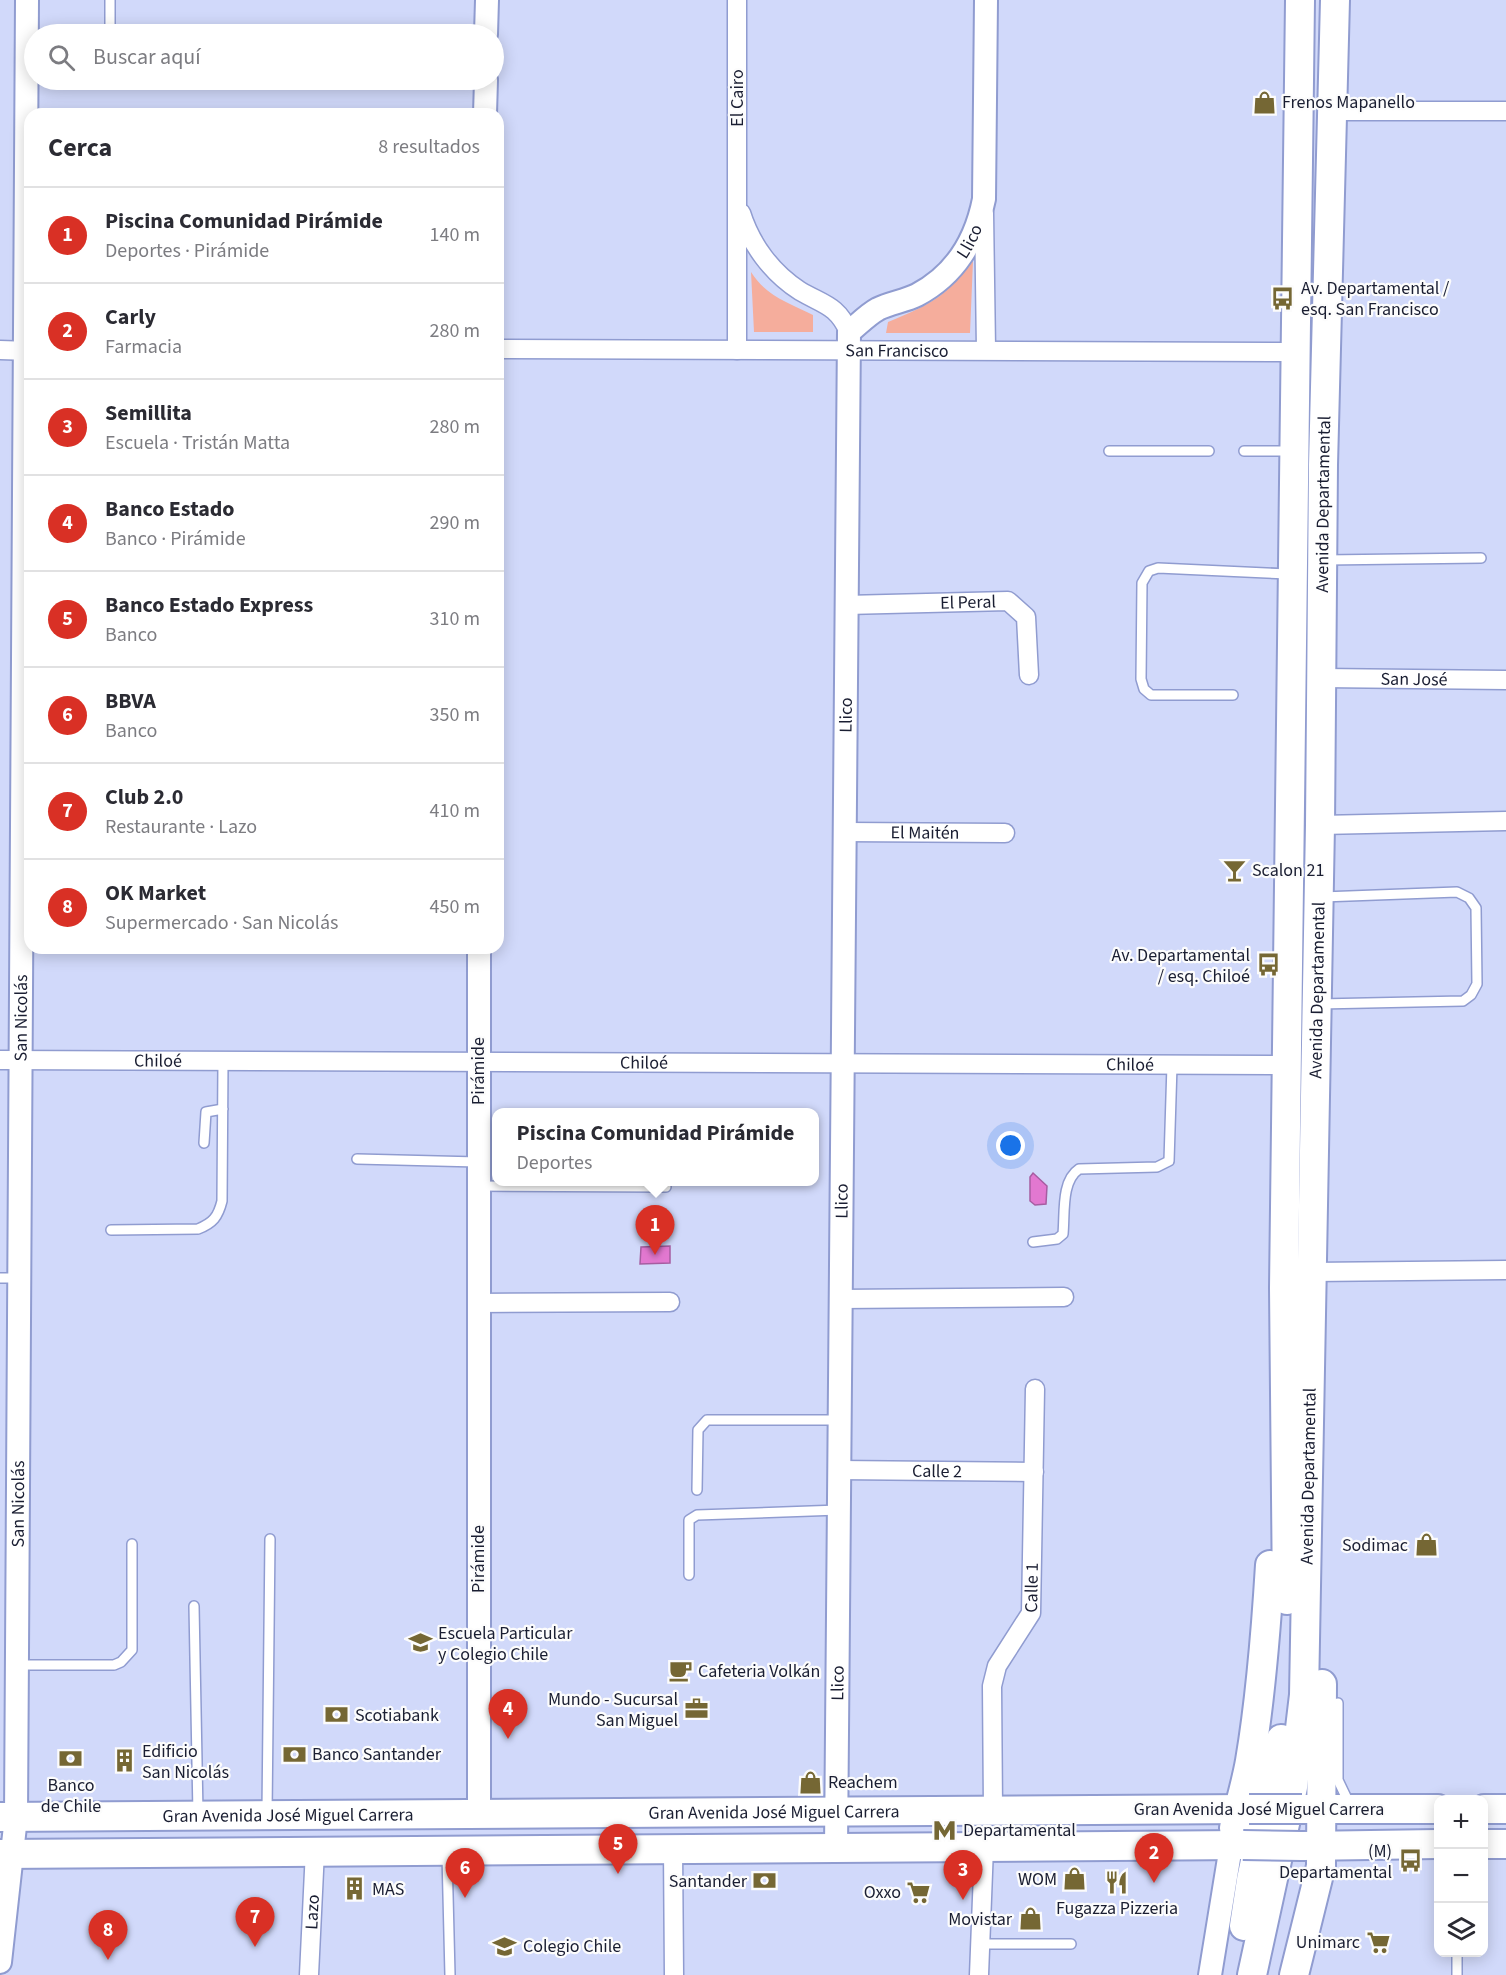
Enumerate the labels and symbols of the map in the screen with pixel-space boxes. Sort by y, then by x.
street label: El Cairo [725,69,750,127]
shop icon: Frenos Mapanello [1251,89,1277,115]
place label: Frenos Mapanello [1282,90,1415,115]
street label: Llico [950,220,988,263]
place label: Av. Departamental / esq. San Francisco [1301,276,1450,322]
bus stop icon: Av. Departamental / esq. San Francisco [1270,285,1296,311]
street label: San Francisco [845,338,949,363]
street label: Avenida Departamental [1309,415,1337,593]
street label: El Peral [940,589,996,615]
street label: San José [1380,666,1448,692]
street label: Llico [833,697,858,733]
street label: El Maitén [890,820,960,845]
bar icon: Scalon 21 [1221,857,1247,883]
place label: Scalon 21 [1252,858,1324,883]
street label: Avenida Departamental [1303,902,1331,1079]
place label: Av. Departamental / esq. Chiloé [1112,943,1250,989]
bus stop icon: Av. Departamental / esq. Chiloé [1255,952,1281,978]
street label: San Nicolás [8,974,34,1062]
street label: Pirámide [466,1037,491,1105]
street label: Chiloé [134,1048,182,1073]
street label: Chiloé [620,1050,668,1075]
street label: Chiloé [1106,1052,1154,1077]
your location [996,1131,1025,1160]
street label: Llico [829,1183,854,1219]
pin: 1 [636,1206,674,1255]
street label: Avenida Departamental [1294,1387,1322,1565]
street label: Calle 2 [912,1458,962,1484]
street label: San Nicolás [5,1460,31,1547]
street label: Pirámide [466,1525,491,1593]
shop icon: Sodimac [1413,1532,1439,1558]
place label: Sodimac [1342,1533,1408,1558]
street label: Calle 1 [1019,1562,1044,1613]
place label: Escuela Particular y Colegio Chile [438,1621,573,1667]
school or university icon: Escuela Particular y Colegio Chile [407,1630,433,1656]
cafe icon: Cafeteria Volkán [667,1658,693,1684]
place label: Cafeteria Volkán [698,1659,820,1684]
street label: Llico [825,1665,850,1701]
place label: Mundo - Sucursal San Miguel [548,1687,678,1733]
pin: 4 [488,1690,528,1739]
office icon: Mundo - Sucursal San Miguel [683,1696,709,1722]
bank icon: Scotiabank [324,1702,350,1728]
place label: Scotiabank [355,1703,439,1728]
place label: Edificio San Nicolás [142,1739,229,1785]
bank icon: Banco Santander [281,1741,307,1767]
place label: Banco Santander [312,1742,442,1767]
bank icon: Banco de Chile [58,1746,84,1772]
building icon: Edificio San Nicolás [111,1748,137,1774]
shop icon: Reachem [797,1769,823,1795]
place label: Reachem [828,1770,898,1795]
place label: Banco de Chile [41,1773,101,1819]
street label: Gran Avenida José Miguel Carrera [1134,1797,1384,1822]
street label: Gran Avenida José Miguel Carrera [648,1799,900,1825]
street label: Gran Avenida José Miguel Carrera [162,1802,414,1828]
metro station icon: Departamental [932,1817,958,1843]
place label: Departamental [963,1818,1076,1843]
pin: 5 [598,1824,638,1874]
pin: 2 [1134,1834,1174,1883]
place label: (M) Departamental [1279,1839,1392,1885]
pin: 6 [446,1848,484,1898]
bus stop icon: (M) Departamental [1397,1848,1423,1874]
pin: 3 [944,1850,982,1900]
shop icon: WOM [1062,1866,1088,1892]
place label: WOM [1018,1867,1057,1892]
bank icon: Santander [752,1868,778,1894]
place label: Santander [669,1869,748,1894]
restaurant icon: Fugazza Pizzeria [1104,1869,1130,1895]
building icon: MAS [341,1876,367,1902]
place label: MAS [372,1877,404,1902]
supermarket icon: Oxxo [906,1879,932,1905]
place label: Oxxo [864,1880,901,1905]
street label: Lazo [299,1894,325,1930]
place label: Fugazza Pizzeria [1056,1896,1178,1921]
pin: 7 [236,1898,274,1947]
shop icon: Movistar [1017,1906,1043,1932]
place label: Movistar [948,1907,1013,1932]
pin: 8 [88,1910,128,1960]
supermarket icon: Unimarc [1365,1929,1391,1955]
place label: Unimarc [1296,1930,1360,1955]
school or university icon: Colegio Chile [492,1933,518,1959]
place label: Colegio Chile [523,1934,621,1959]

